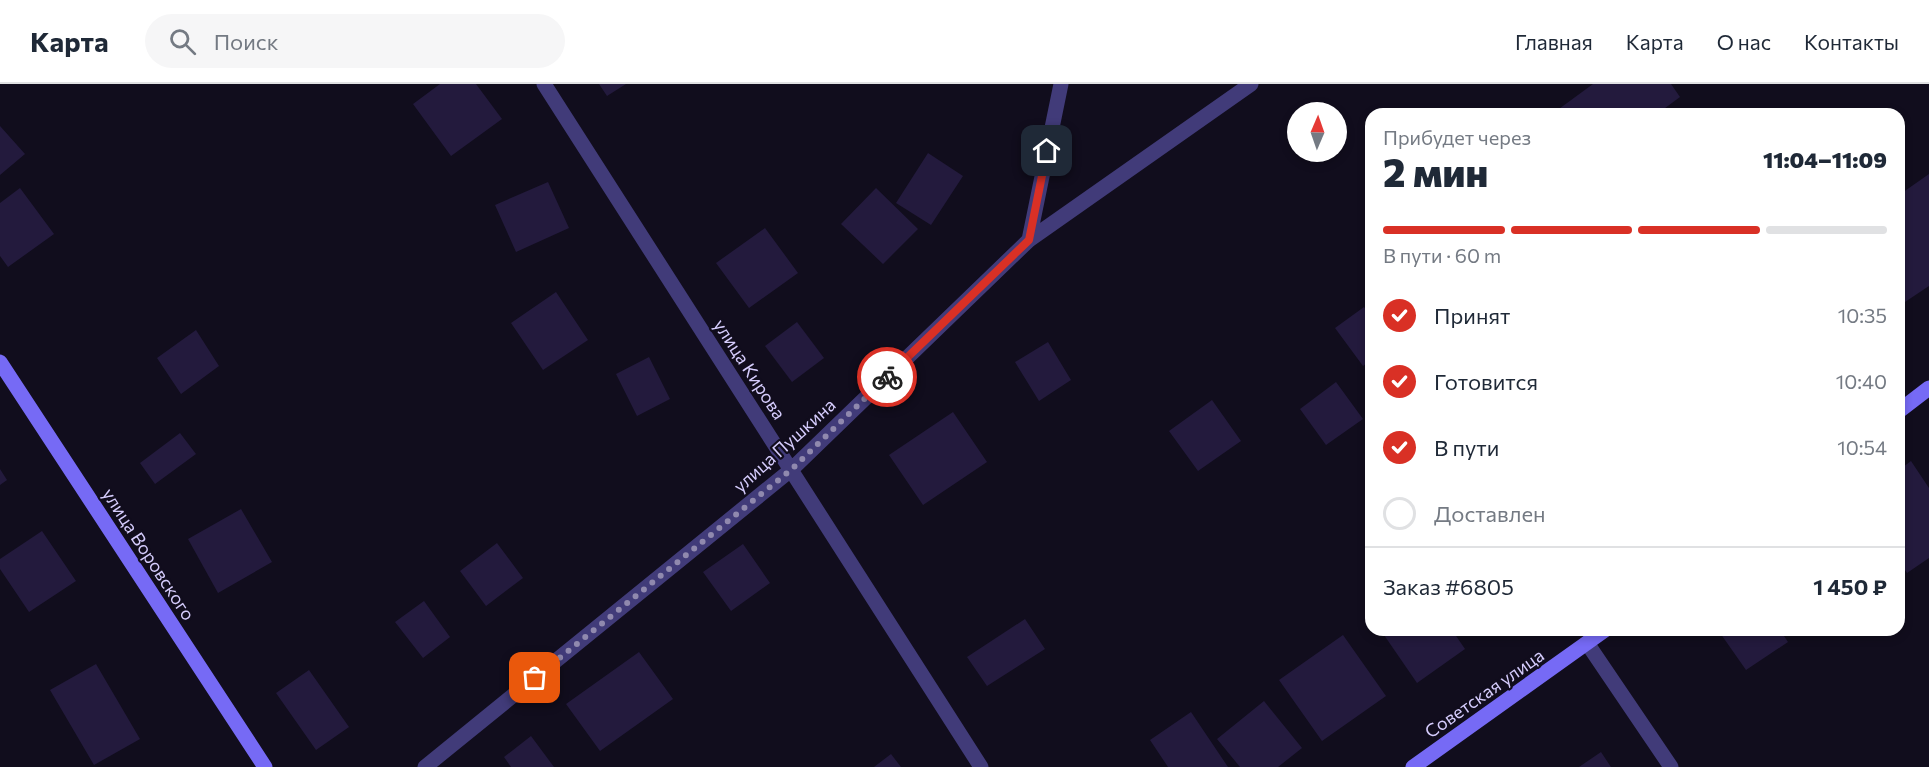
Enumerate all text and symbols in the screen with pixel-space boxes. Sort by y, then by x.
search box [145,14,565,68]
text: Карта [30,24,109,58]
icon: search [166,25,199,58]
text: Поиск [214,28,278,55]
text: Главная [1515,29,1593,54]
text: Карта [1626,29,1684,54]
text: О нас [1717,29,1771,54]
text: Контакты [1804,29,1899,54]
north arrow [1287,102,1347,162]
map controls [1287,102,1347,162]
pin [1021,125,1072,176]
text: Прибудет через [1383,125,1531,149]
icon: home [1030,134,1063,167]
text: 11:04–11:09 [1763,146,1887,173]
text: 2 мин [1383,147,1488,195]
text: В пути · 60 m [1383,243,1501,267]
icon: check [1383,299,1416,332]
text: Принят [1434,302,1510,329]
text: 10:35 [1838,303,1887,327]
street label: улица Кирова [709,315,791,423]
courier [857,347,917,407]
icon: bike [871,361,904,394]
icon: check [1383,365,1416,398]
text: Готовится [1434,368,1538,395]
text: 10:40 [1836,369,1887,393]
street label: улица Пушкина [728,393,840,497]
icon: check [1383,431,1416,464]
text: В пути [1434,434,1499,461]
text: 10:54 [1837,435,1887,459]
street label: улица Воровского [98,484,200,624]
text: Доставлен [1434,500,1546,527]
text: Заказ #6805 [1383,573,1514,600]
text: 1 450 ₽ [1813,573,1887,600]
street label: Советская улица [1420,644,1548,742]
pin [509,652,560,703]
icon: bag [518,661,551,694]

